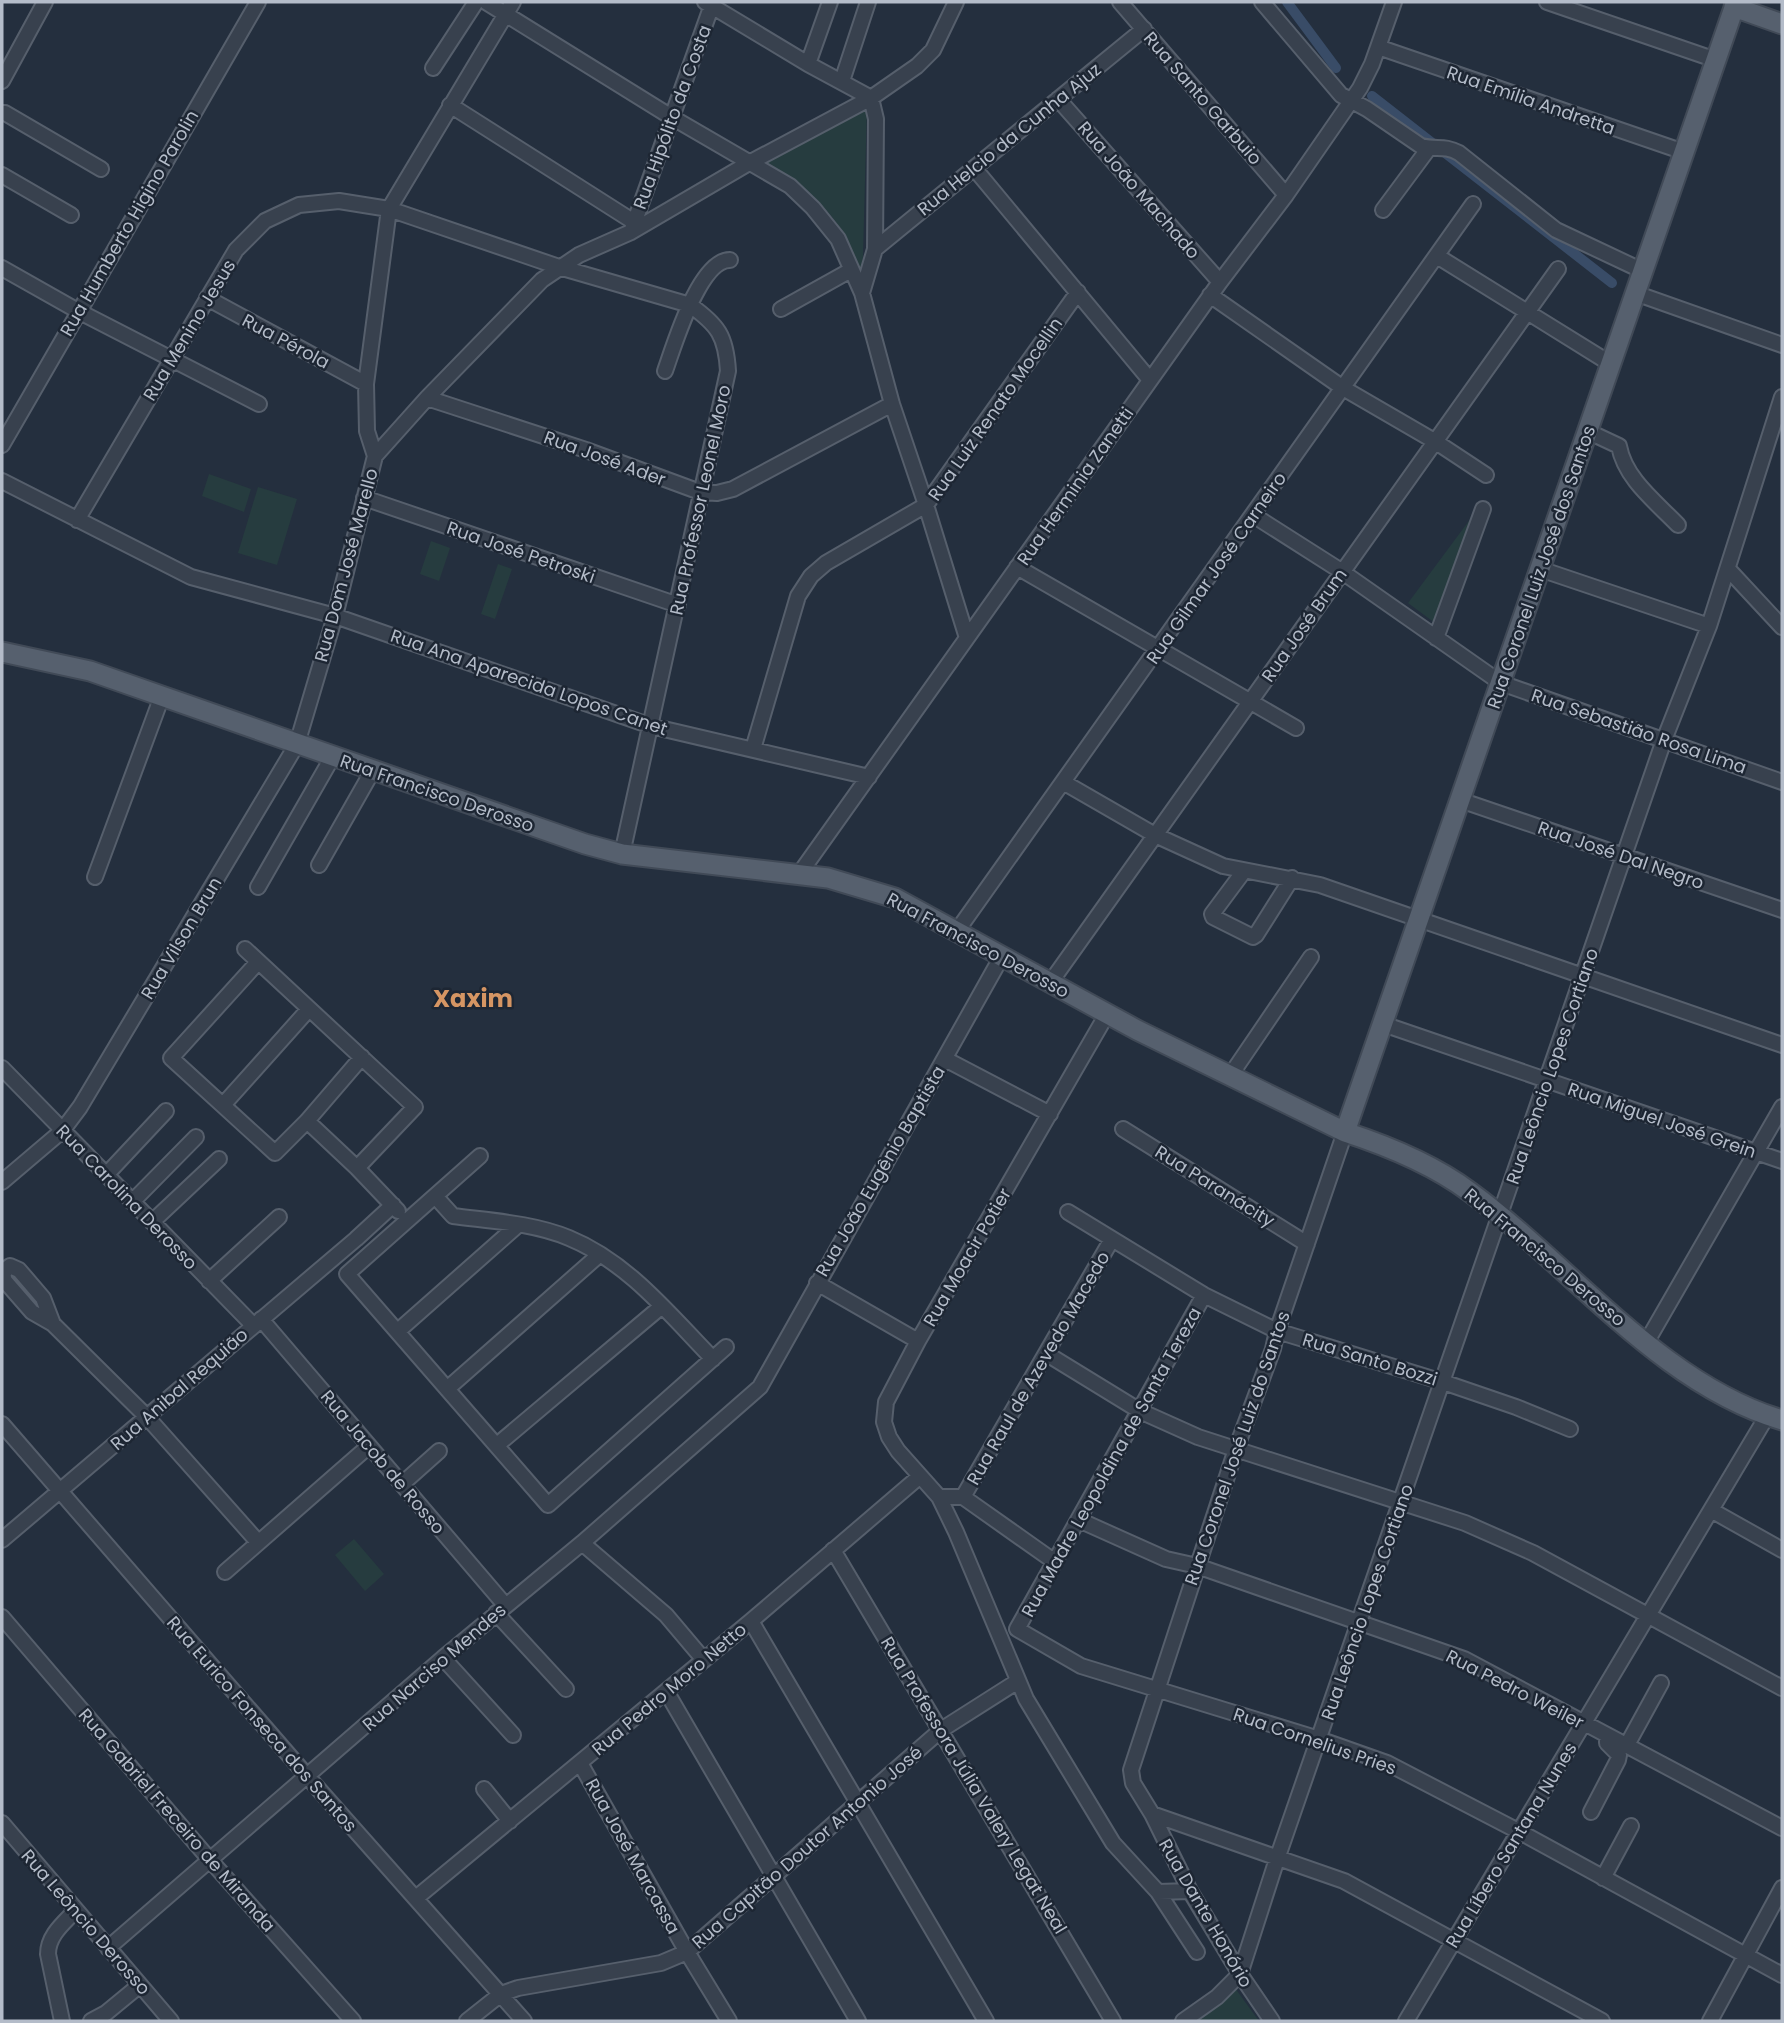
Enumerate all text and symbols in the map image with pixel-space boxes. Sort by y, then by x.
street label: Rua Hipólito da Costa [627,21,717,213]
street label: Rua Santo Garbuio [1138,26,1268,170]
street label: Rua Helcio da Cunha Ajuz [912,57,1106,221]
street label: Rua Emília Andretta [1444,59,1618,141]
street label: Rua Humberto Higino Parolin [54,105,204,341]
street label: Rua João Machado [1072,116,1206,264]
street label: Rua Menino Jesus [137,255,241,405]
street label: Rua Pérola [238,307,334,375]
street label: Rua Luiz Renato Mocellin [922,312,1068,506]
street label: Rua Professor Leonel Moro [663,383,737,617]
street label: Rua Herminia Zanetti [1011,402,1139,570]
street label: Rua Coronel Luiz José dos Santos [1481,422,1601,712]
street label: Rua José Ader [541,424,670,492]
street label: Rua Dom José Marello [308,465,384,665]
street label: Rua Gilmar José Carneiro [1140,467,1292,669]
street label: Rua José Petroski [443,515,599,589]
street label: Rua José Brum [1255,563,1353,687]
street label: Rua Ana Aparecida Lopos Canet [387,623,671,741]
street label: Rua Sebastião Rosa Lima [1528,682,1750,780]
street label: Rua Francisco Derosso [337,748,537,838]
street label: Rua José Dal Negro [1535,815,1707,895]
street label: Rua Vilson Brun [135,872,227,1004]
street label: Rua Francisco Derosso [882,886,1074,1004]
street label: Rua Leôncio Lopes Cortiano [1500,945,1604,1187]
district label: Xaxim [433,982,513,1015]
street label: Rua João Eugênio Baptista [809,1061,951,1281]
street label: Rua Miguel José Grein [1564,1076,1760,1164]
street label: Rua Carolina Derosso [51,1119,203,1275]
street label: Rua Paranácity [1150,1139,1280,1233]
street label: Rua Francisco Derosso [1459,1182,1631,1332]
street label: Rua Moacir Potier [917,1183,1017,1331]
street label: Rua Raul de Azevedo Macedo [961,1247,1115,1489]
street label: Rua Madre Leopoldina de Santa Tereza [1015,1303,1207,1621]
street label: Rua Coronel José Luiz do Santos [1178,1308,1296,1588]
street label: Rua Anibal Requião [105,1322,253,1456]
street label: Rua Santo Bozzi [1299,1327,1441,1391]
street label: Rua Jacob de Rosso [315,1384,451,1540]
street label: Rua Leôncio Lopes Cortiano [1315,1481,1419,1723]
street label: Rua Narciso Mendes [357,1598,511,1736]
street label: Rua Eurico Fonseca dos Santos [161,1611,363,1837]
street label: Rua Pedro Moro Netto [586,1617,752,1761]
street label: Rua Professora Júlia Valery Legat Neal [875,1632,1073,1938]
street label: Rua Pedro Weiler [1442,1643,1589,1735]
street label: Rua Cornelius Pries [1230,1701,1400,1781]
street label: Rua Gabriel Freceiro de Miranda [73,1703,281,1937]
street label: Rua Líbero Santana Nunes [1440,1738,1582,1952]
street label: Rua Capitão Doutor Antonio José [686,1740,928,1954]
street label: Rua José Marcassa [580,1774,686,1938]
street label: Rua Dante Honório [1153,1834,1259,1992]
street label: Rua Leôncio Derosso [16,1844,156,2000]

